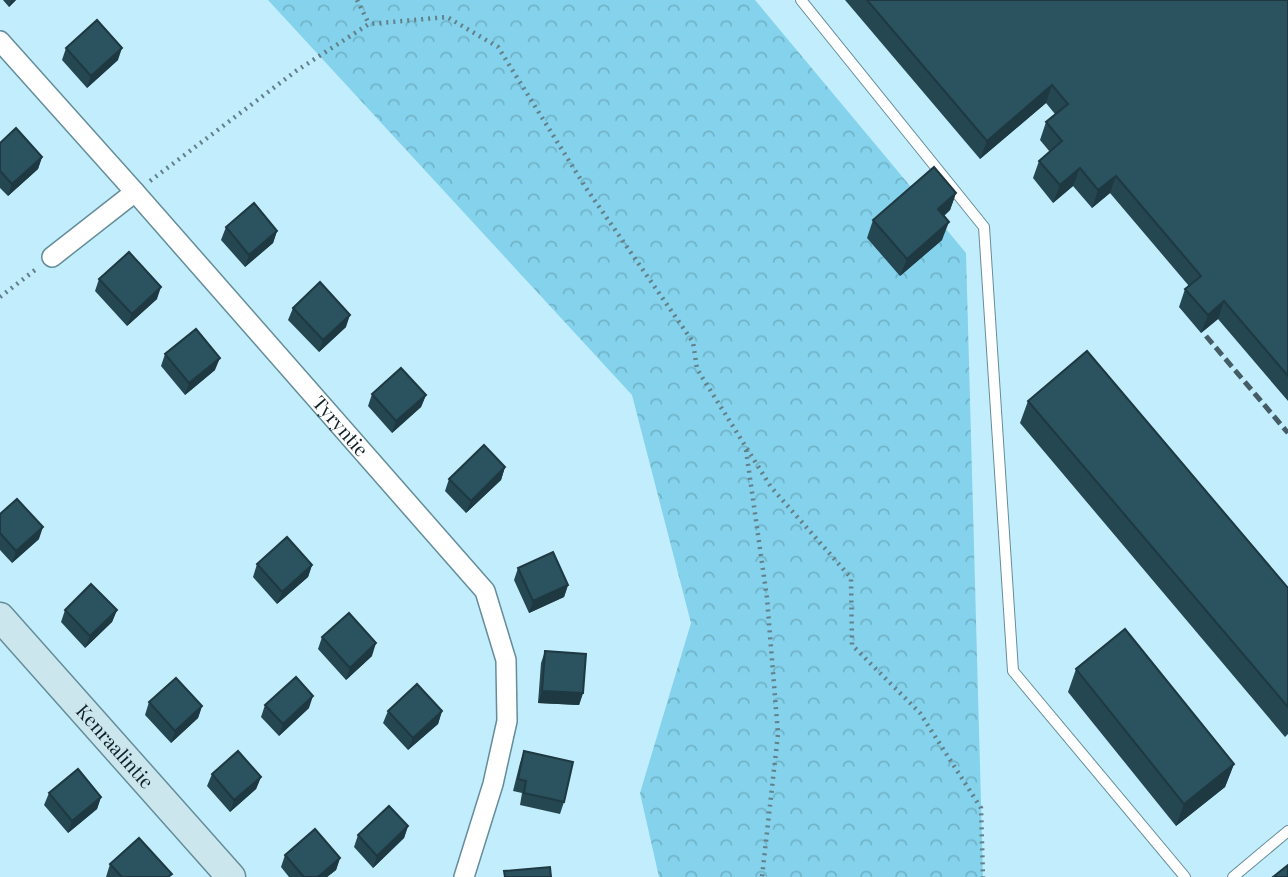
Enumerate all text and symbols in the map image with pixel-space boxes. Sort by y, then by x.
street label: Tyryntie [307,390,375,461]
street label: Kenraalintie [71,698,160,794]

